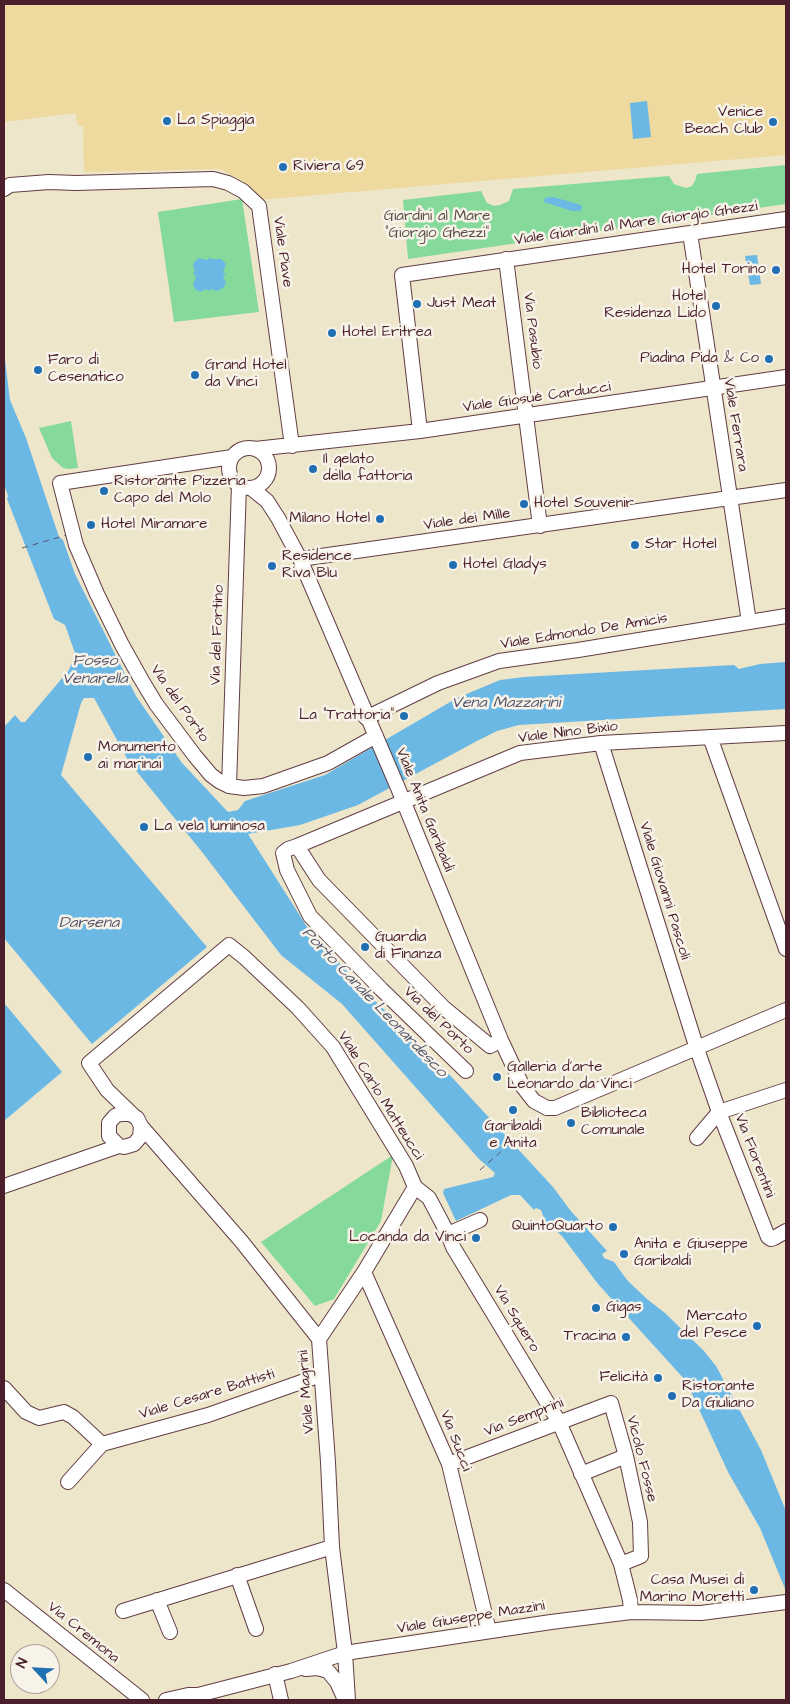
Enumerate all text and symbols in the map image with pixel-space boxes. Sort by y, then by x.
place label: Venice Beach Club [685,104,763,139]
place label: La Spiaggia [177,112,254,130]
marker: La Spiaggia [161,115,173,127]
marker: Venice Beach Club [767,116,779,128]
place label: Riviera 69 [293,158,364,176]
marker: Riviera 69 [277,161,289,173]
street label: Viale Giardini al Mare Giorgio Ghezzi [513,198,759,250]
park label: Giardini al Mare "Giorgio Ghezzi" [384,208,490,243]
street label: Viale Piave [268,216,296,288]
place label: Hotel Torino [682,261,766,279]
marker: Hotel Torino [770,264,782,276]
place label: Hotel Residenza Lido [604,288,706,323]
street label: Via Pasubio [518,292,546,370]
place label: Just Meat [427,295,496,313]
marker: Just Meat [411,298,423,310]
marker: Hotel Residenza Lido [710,300,722,312]
place label: Hotel Eritrea [342,324,432,342]
marker: Hotel Eritrea [326,327,338,339]
place label: Piadina Pida & Co [640,350,759,368]
place label: Faro di Cesenatico [48,352,124,387]
marker: Piadina Pida & Co [763,353,775,365]
place label: Grand Hotel da Vinci [205,357,287,392]
marker: Faro di Cesenatico [32,364,44,376]
marker: Grand Hotel da Vinci [189,369,201,381]
street label: Viale Ferrara [719,377,751,473]
street label: Viale Giosuè Carducci [462,379,612,417]
place label: Il gelato della fattoria [323,451,412,486]
marker: Il gelato della fattoria [307,463,319,475]
place label: Ristorante Pizzeria Capo del Molo [114,473,246,508]
marker: Ristorante Pizzeria Capo del Molo [98,485,110,497]
place label: Hotel Souvenir [534,495,634,513]
marker: Hotel Souvenir [518,498,530,510]
street label: Viale dei Mille [422,505,512,535]
place label: Milano Hotel [289,510,370,528]
marker: Milano Hotel [374,513,386,525]
place label: Hotel Miramare [101,516,207,534]
marker: Hotel Miramare [85,519,97,531]
place label: Star Hotel [645,536,717,554]
marker: Star Hotel [629,539,641,551]
place label: Residence Riva Blu [282,548,352,583]
place label: Hotel Gladys [463,556,547,574]
marker: Hotel Gladys [447,559,459,571]
marker: Residence Riva Blu [266,560,278,572]
street label: Via del Fortino [207,584,229,686]
street label: Viale Edmondo De Amicis [499,610,669,654]
water label: Fosso Venarella [62,652,128,690]
street label: Via del Porto [146,662,212,746]
water label: Vena Mazzarini [452,694,560,714]
place label: La "Trattoria" [299,707,394,725]
marker: La "Trattoria" [398,710,410,722]
street label: Viale Nino Bixio [517,718,619,748]
place label: Monumento ai marinai [98,739,176,774]
street label: Viale Anita Garibaldi [391,746,457,874]
marker: Monumento ai marinai [82,751,94,763]
place label: La vela luminosa [154,818,265,836]
street label: Viale Giovanni Pascoli [635,820,693,962]
marker: La vela luminosa [138,821,150,833]
water label: Darsena [59,914,119,934]
water label: Porto Canale Leonardesco [297,924,451,1082]
place label: Guardia di Finanza [375,929,441,964]
marker: Guardia di Finanza [359,941,371,953]
street label: Via del Porto [399,983,477,1059]
street label: Viale Carlo Matteucci [333,1028,427,1164]
place label: Galleria d'arte Leonardo da Vinci [507,1059,632,1094]
marker: Galleria d'arte Leonardo da Vinci [491,1071,503,1083]
marker: Garibaldi e Anita [507,1104,519,1116]
place label: Biblioteca Comunale [581,1105,647,1140]
street label: Via Fiorentini [730,1112,778,1200]
marker: Biblioteca Comunale [565,1117,577,1129]
place label: Garibaldi e Anita [485,1118,541,1153]
place label: QuintoQuarto [512,1218,603,1236]
marker: QuintoQuarto [607,1221,619,1233]
place label: Locanda da Vinci [349,1229,466,1247]
marker: Locanda da Vinci [470,1232,482,1244]
place label: Anita e Giuseppe Garibaldi [634,1236,748,1271]
marker: Anita e Giuseppe Garibaldi [618,1248,630,1260]
street label: Via Squero [489,1282,543,1356]
place label: Gigas [606,1299,642,1317]
marker: Gigas [590,1302,602,1314]
place label: Mercato del Pesce [680,1308,747,1343]
marker: Mercato del Pesce [751,1320,763,1332]
place label: Tracina [564,1328,616,1346]
marker: Tracina [620,1331,632,1343]
street label: Viale Magrini [295,1350,319,1434]
street label: Viale Cesare Battisti [137,1366,277,1424]
place label: Felicità [599,1369,648,1387]
marker: Felicità [652,1372,664,1384]
place label: Ristorante Da Giuliano [682,1378,755,1413]
marker: Ristorante Da Giuliano [666,1390,678,1402]
street label: Via Semprini [482,1395,566,1441]
street label: Via Succi [435,1408,475,1474]
street label: Vicolo Fosse [622,1414,660,1504]
place label: Casa Musei di Marino Moretti [640,1572,744,1607]
marker: Casa Musei di Marino Moretti [748,1584,760,1596]
street label: Viale Giuseppe Mazzini [396,1597,546,1639]
street label: Via Cremona [43,1598,123,1668]
north arrow [10,1644,60,1694]
text: N [11,1655,33,1671]

